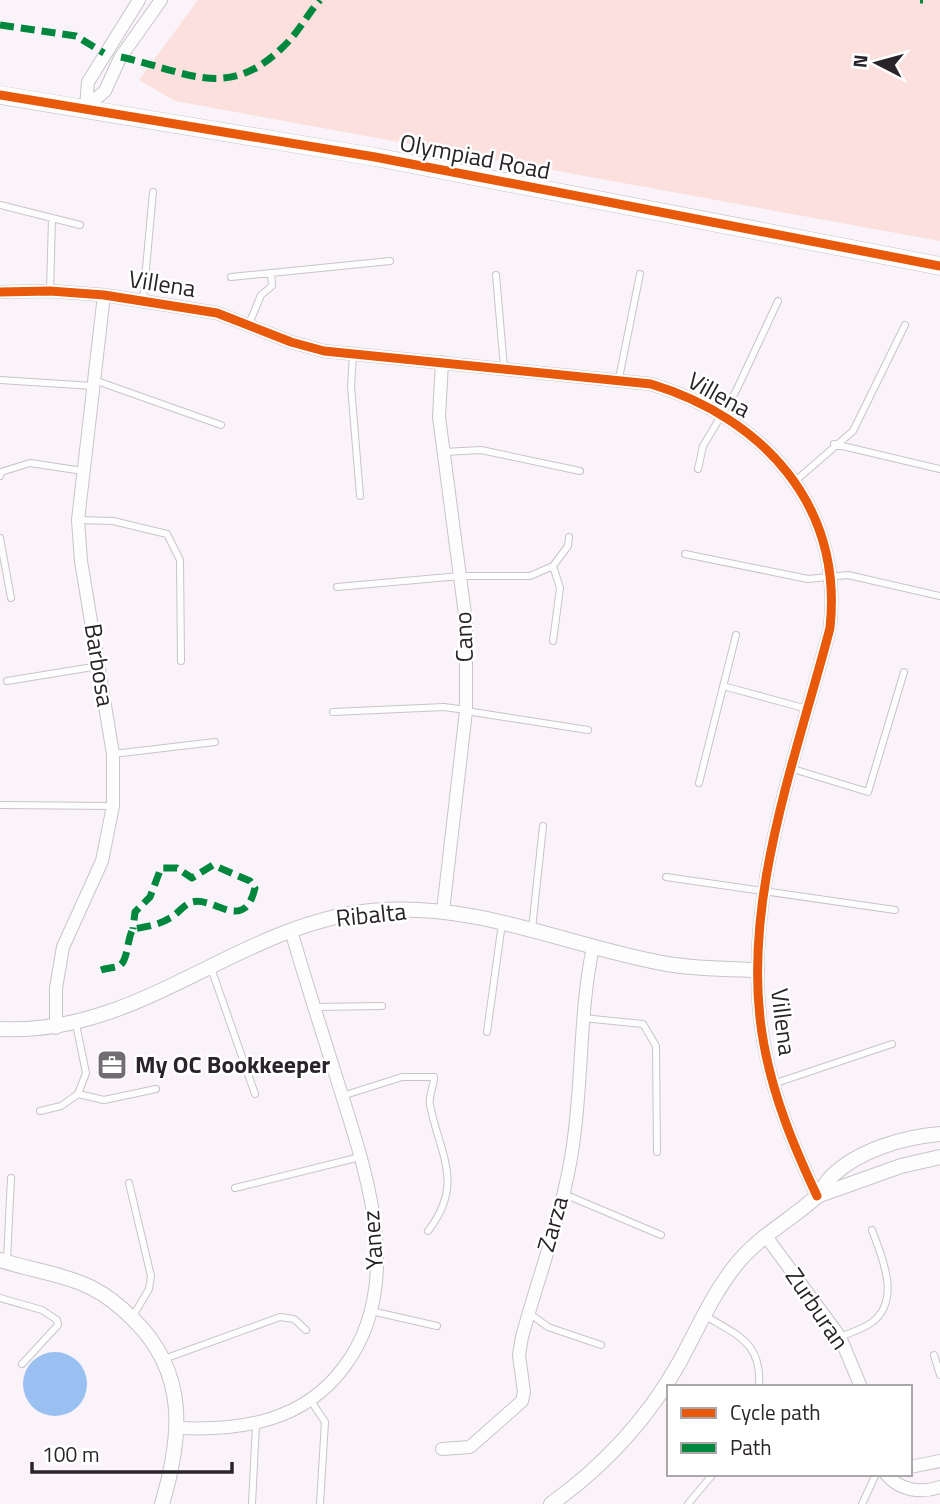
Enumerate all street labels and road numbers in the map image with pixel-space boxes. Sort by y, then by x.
street label: Olympiad Road [397,124,554,188]
street label: Villena [126,260,198,306]
street label: Villena [681,362,758,426]
street label: Cano [444,611,482,663]
street label: Barbosa [76,621,124,709]
street label: Ribalta [334,892,408,936]
street label: Villena [762,986,806,1058]
street label: Zarza [527,1192,577,1256]
street label: Yanez [352,1209,392,1271]
street label: Zurburan [777,1260,859,1357]

